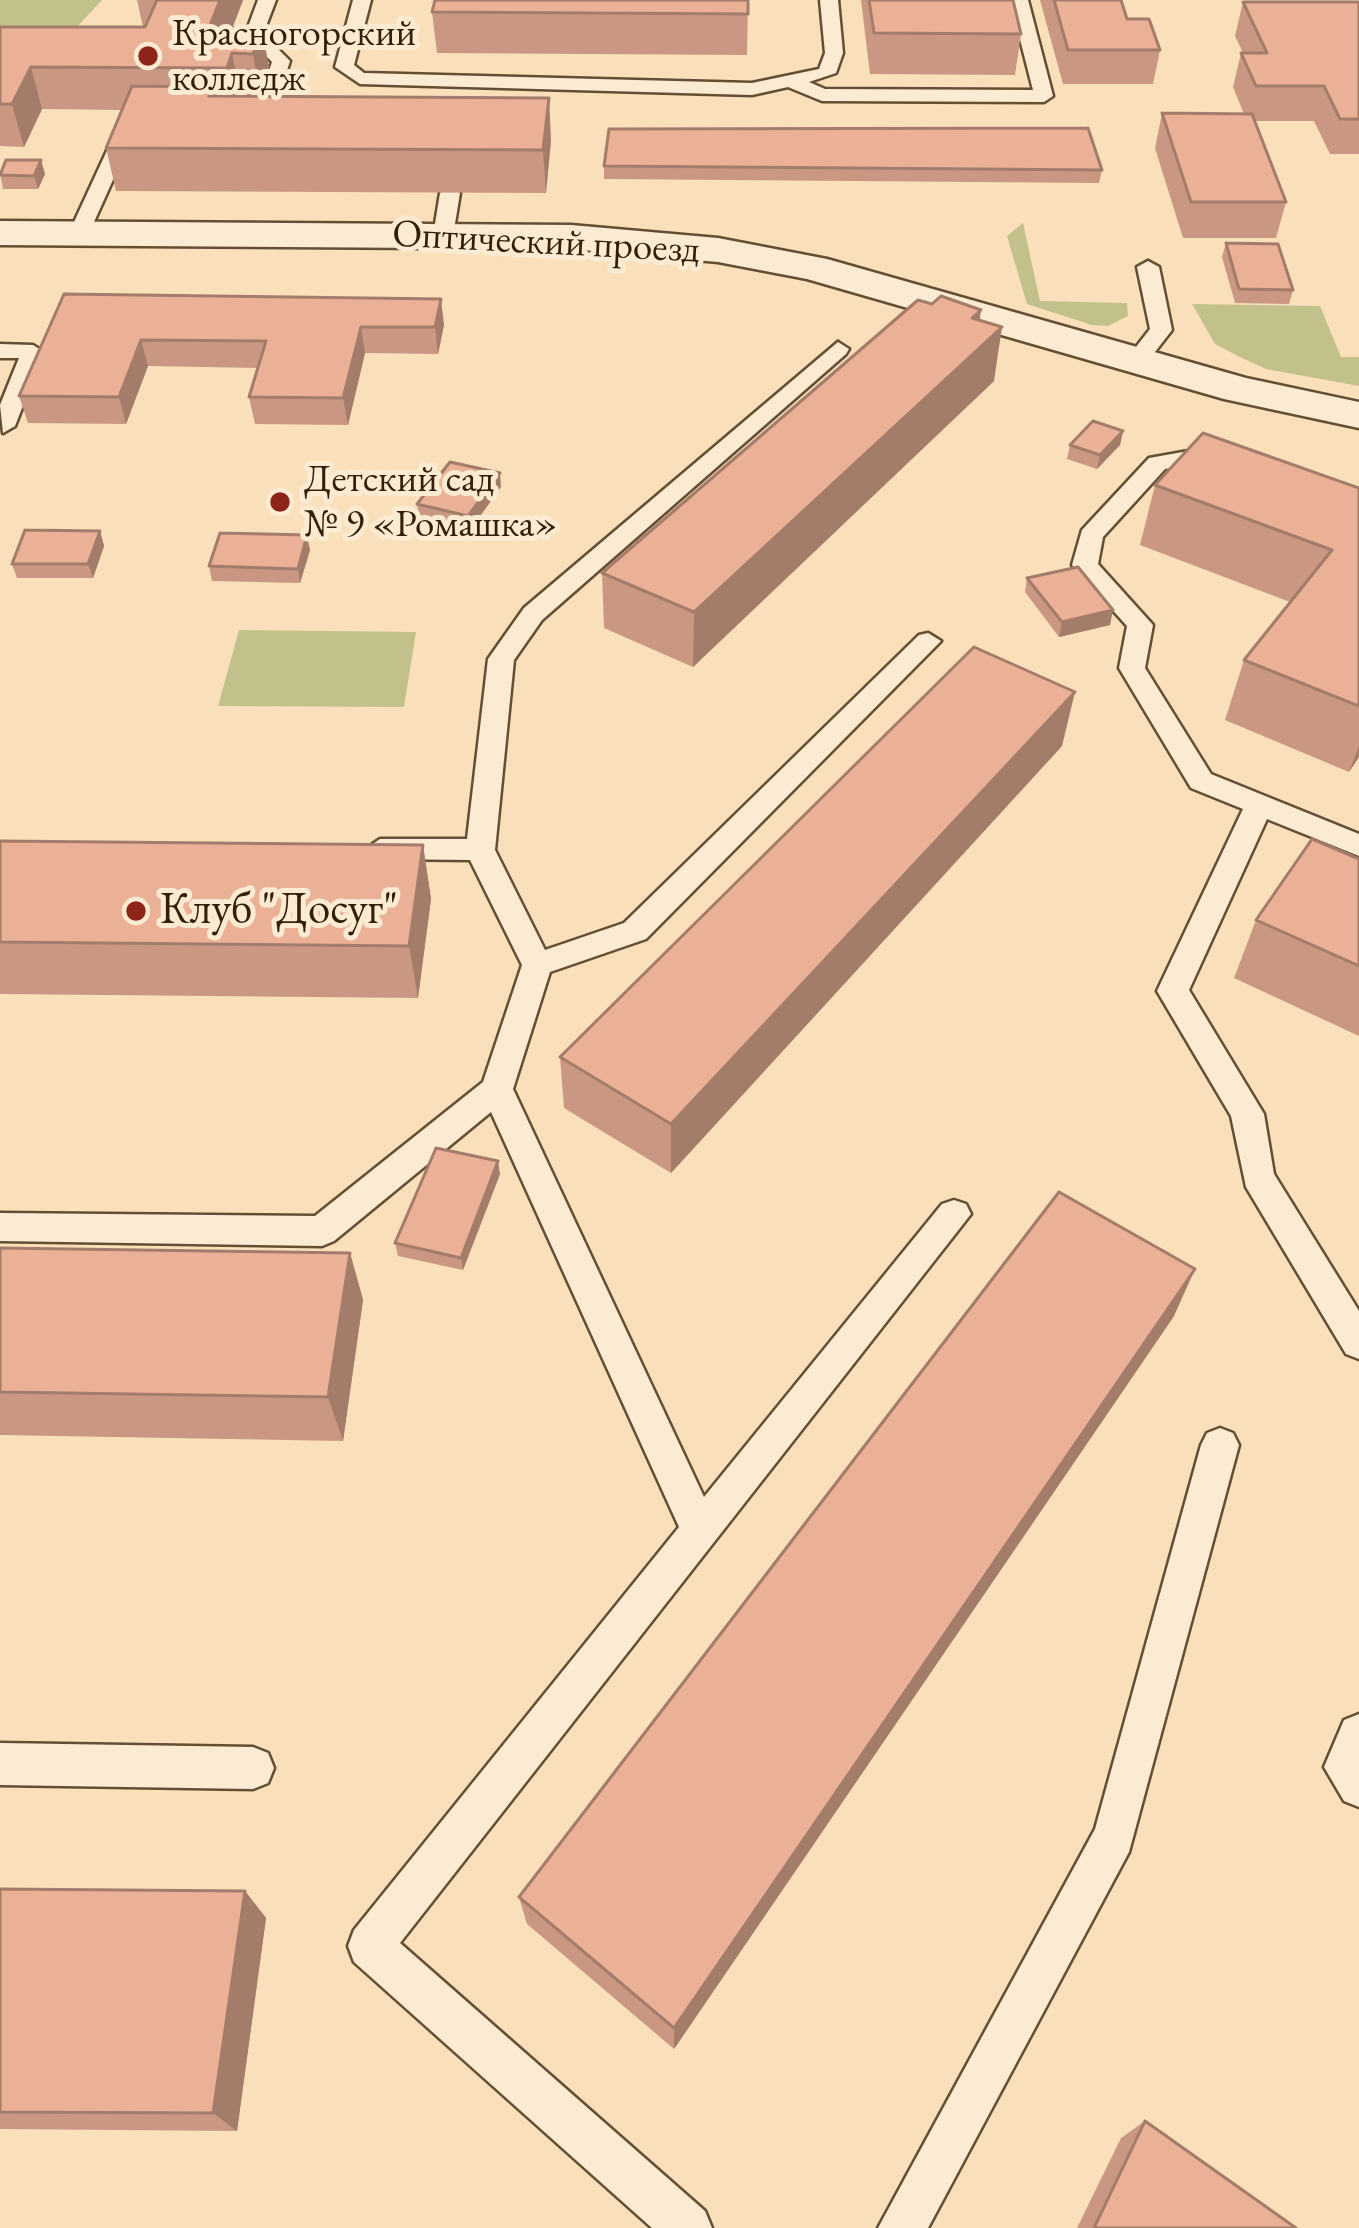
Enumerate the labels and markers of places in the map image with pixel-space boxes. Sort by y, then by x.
place label: Красногорский колледж [172,11,416,102]
marker: Красногорский колледж [135,43,161,69]
place label: Детский сад № 9 «Ромашка» [304,457,558,548]
marker: Детский сад № 9 «Ромашка» [267,489,293,515]
place label: Клуб "Досуг" [160,884,398,938]
marker: Клуб "Досуг" [123,898,149,924]

